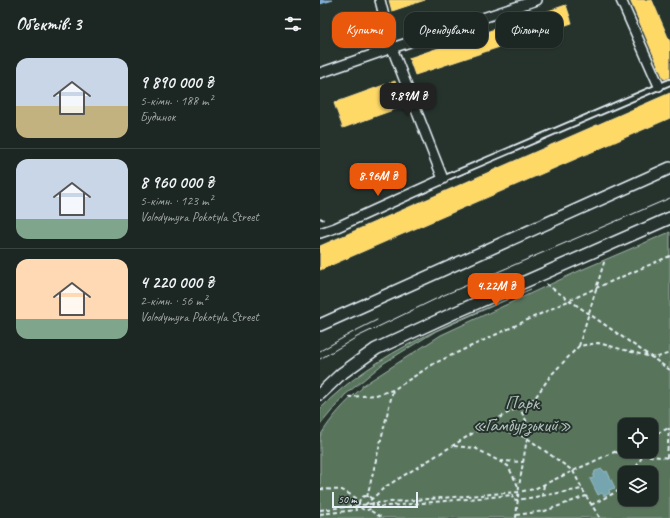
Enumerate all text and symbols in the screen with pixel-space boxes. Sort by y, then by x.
chip: Купити [332,12,396,48]
chip: Орендувати [404,12,488,48]
chip: Фільтри [496,12,563,48]
icon: filters [282,13,304,35]
text: Об’єктів: 3 [16,14,82,35]
text: 9 890 000 ₴ [140,72,213,93]
icon: home [48,74,96,122]
pin: 9.89M ₴ [371,83,445,117]
text: 9.89M ₴ [389,88,427,104]
text: 5-кімн. · 188 m² [140,93,213,109]
text: Будинок [140,109,176,125]
pin: 8.96M ₴ [341,163,415,197]
text: 8.96M ₴ [359,168,397,184]
text: 8 960 000 ₴ [140,172,214,193]
icon: home [48,175,96,223]
text: 5-кімн. · 123 m² [140,193,213,209]
text: Volodymyra Pokotyla Street [140,209,259,225]
text: 4 220 000 ₴ [140,272,214,293]
pin: 4.22M ₴ [459,273,533,307]
icon: home [48,275,96,323]
text: 4.22M ₴ [477,278,515,294]
text: 2-кімн. · 56 m² [140,293,207,309]
text: Volodymyra Pokotyla Street [140,309,259,325]
park label: Парк «Гамбурзький» [473,391,571,437]
map controls [618,418,658,506]
button: locate [618,418,658,458]
button: layers [618,466,658,506]
scale bar [332,490,418,509]
text: 50 m [338,492,357,506]

